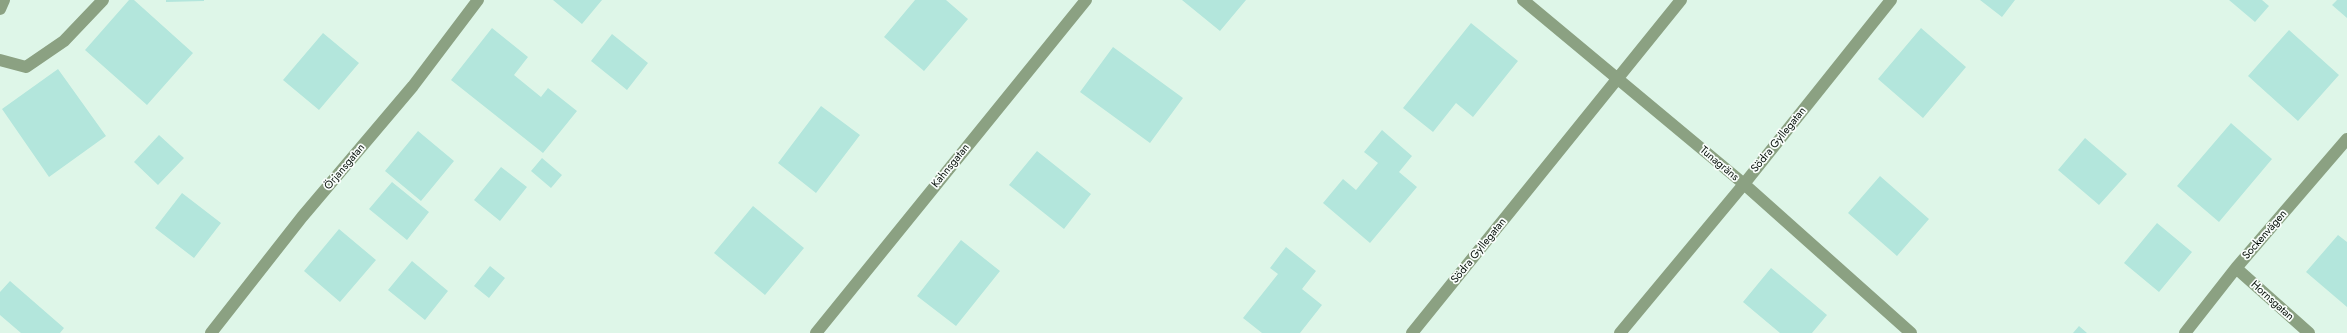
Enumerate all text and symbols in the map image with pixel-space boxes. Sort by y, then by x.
street label: Södra Gyllegatan [1749,105,1809,175]
street label: Örjansgatan [322,141,368,193]
street label: Kahnsgatan [929,141,973,191]
street label: Tunagräns [1697,144,1741,184]
street label: Sockenvägen [2240,208,2290,262]
street label: Södra Gyllegatan [1449,216,1509,286]
street label: Hornsgatan [2248,278,2296,324]

